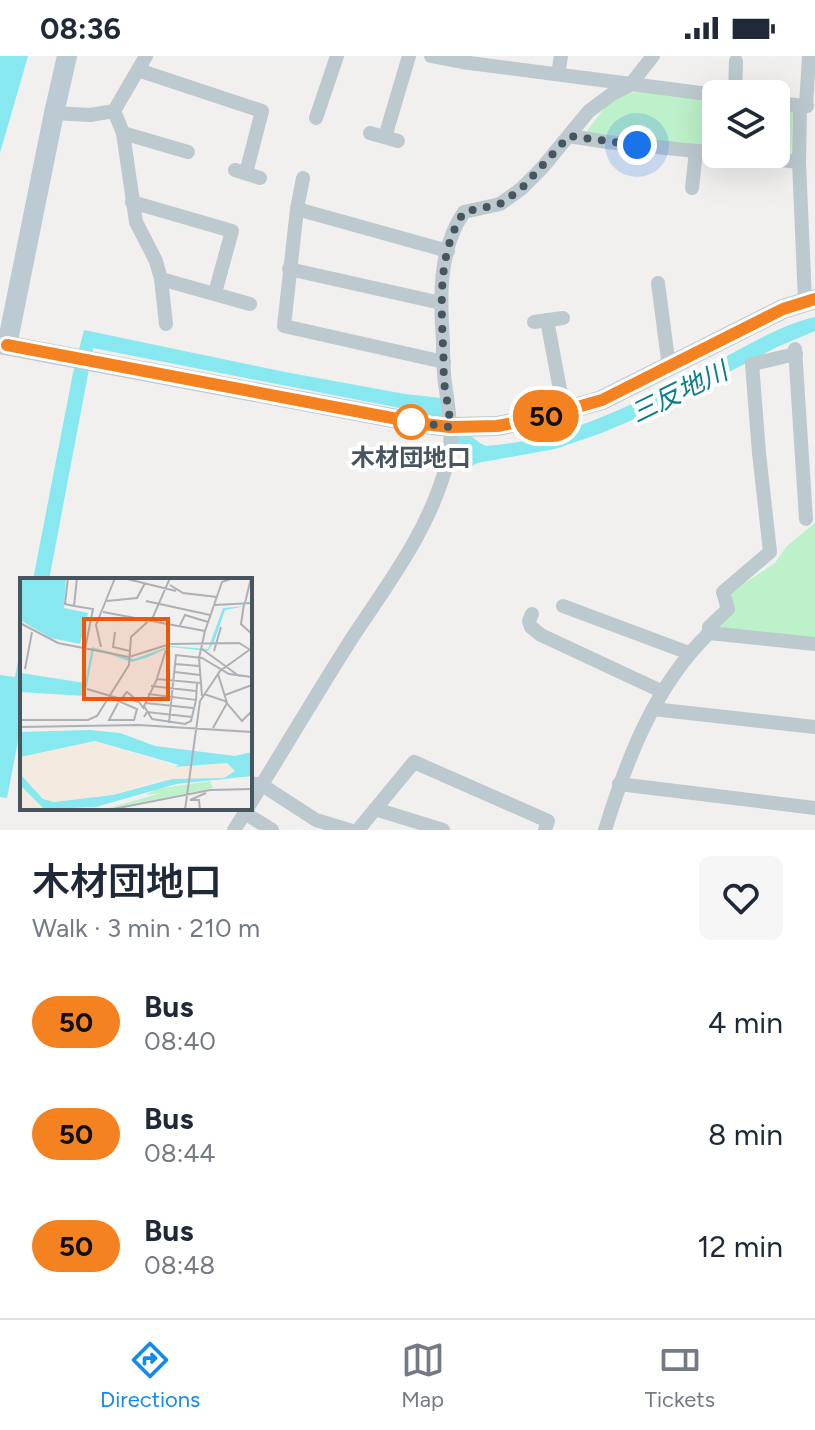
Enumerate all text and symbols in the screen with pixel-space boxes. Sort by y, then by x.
text: 08:36 [40,10,121,47]
map controls [702,80,790,168]
button: layers [702,80,790,168]
your location [617,125,657,165]
water label: 三反地川 [625,354,735,429]
line badge: 50 [510,390,582,442]
text: 50 [529,399,563,433]
marker: 木材団地口 [394,405,428,439]
place label: 木材団地口 [351,443,471,472]
inset map [20,578,252,810]
button: heart [699,856,783,940]
text: 木材団地口 [32,859,222,905]
text: Walk · 3 min · 210 m [32,912,260,944]
text: Bus [144,988,193,1025]
text: 4 min [708,1004,783,1041]
text: 50 [59,1005,93,1039]
text: 08:40 [144,1025,216,1057]
text: Bus [144,1100,193,1137]
text: 8 min [708,1116,783,1153]
text: 50 [59,1117,93,1151]
text: 08:44 [144,1137,216,1169]
text: Bus [144,1212,193,1249]
text: 12 min [697,1228,783,1265]
text: 50 [59,1229,93,1263]
text: 08:48 [144,1249,215,1281]
tab: Directions [100,1338,200,1413]
tab: Map [401,1338,445,1413]
tab: Tickets [645,1338,715,1413]

